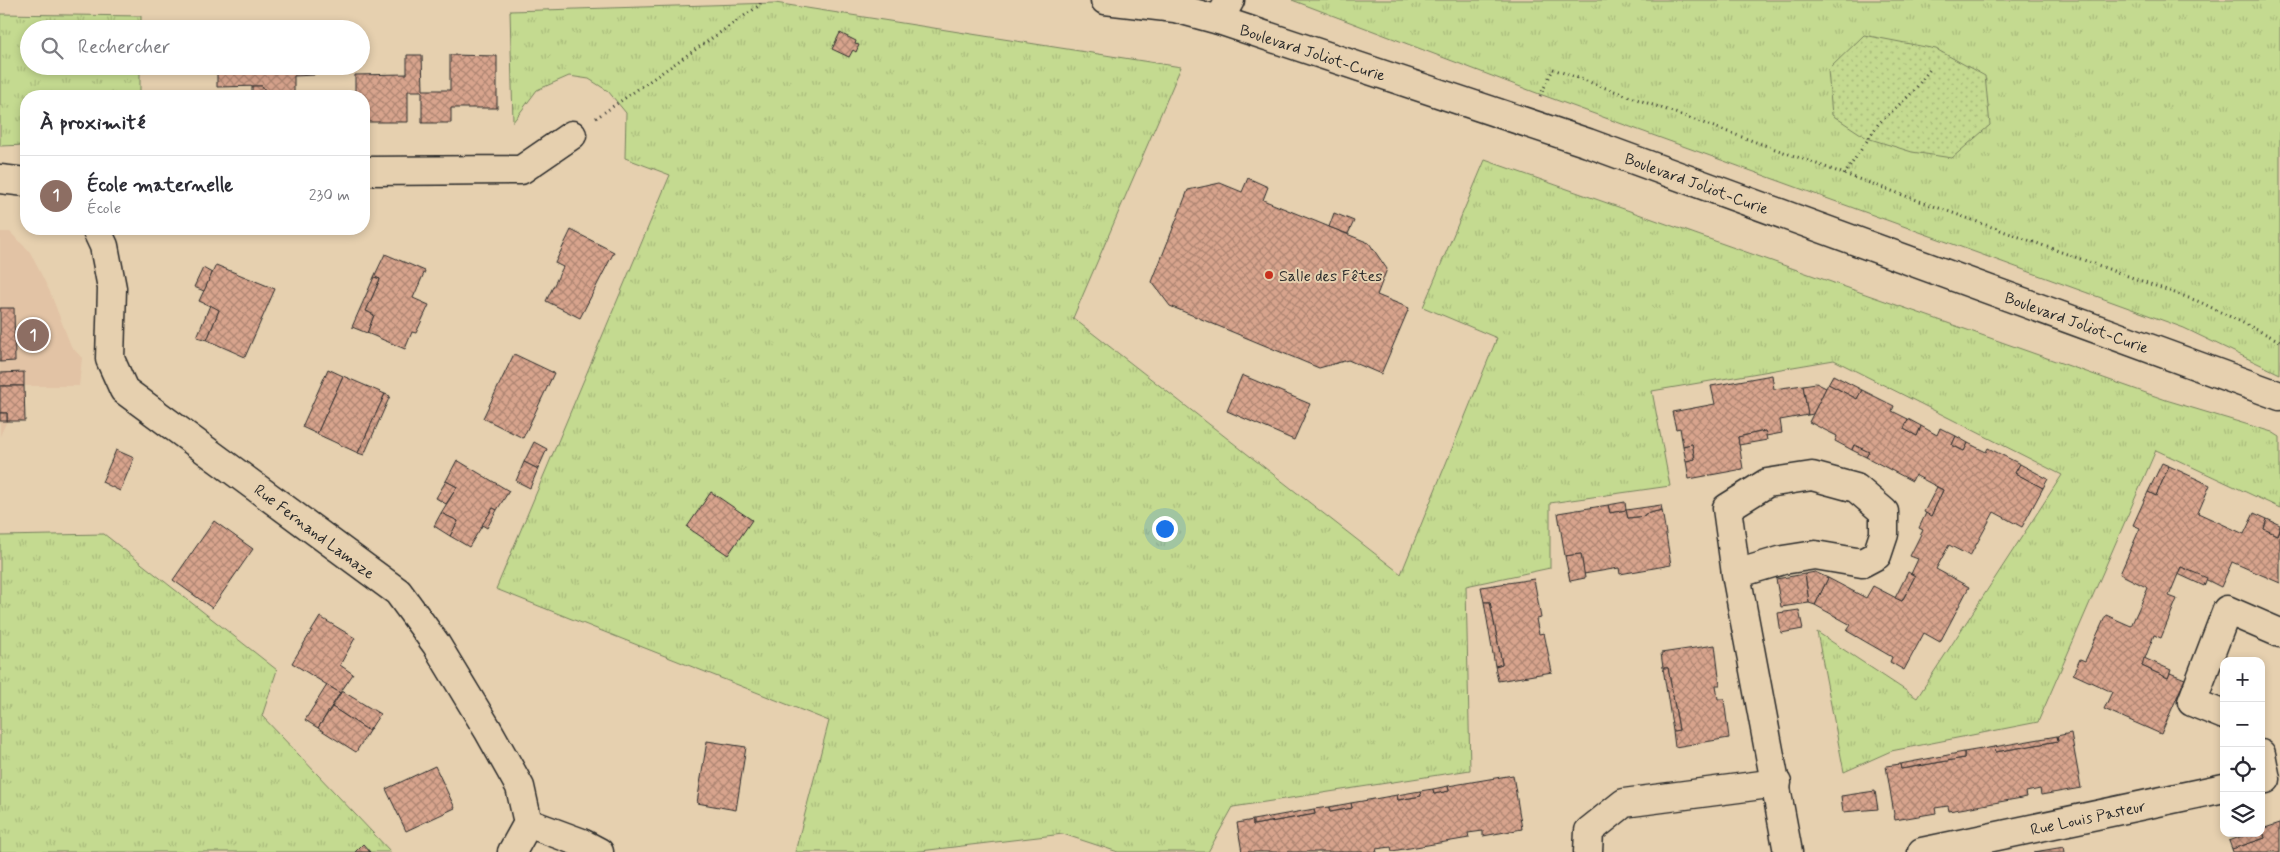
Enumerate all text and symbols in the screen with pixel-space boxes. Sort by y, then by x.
search box [20,20,370,75]
street label: Boulevard Joliot-Curie [1237,20,1388,87]
icon: search [38,34,66,62]
text: Rechercher [78,35,170,60]
text: À proximité [40,109,146,137]
street label: Boulevard Joliot-Curie [1621,149,1772,220]
text: École maternelle [87,173,233,198]
text: 1 [52,185,60,206]
text: 230 m [309,185,350,206]
text: École [87,198,121,219]
place label: Salle des Fêtes [1279,266,1383,287]
marker: Salle des Fêtes [1263,269,1275,281]
street label: Boulevard Joliot-Curie [2001,288,2152,359]
pin: 1 [17,316,49,354]
street label: Rue Fernand Lamaze [249,480,379,585]
your location [1152,516,1178,542]
map controls [2220,657,2265,837]
button: + [2220,657,2265,702]
button: − [2220,702,2265,747]
button: locate [2220,747,2265,792]
button: layers [2220,792,2265,837]
street label: Rue Louis Pasteur [2029,796,2148,841]

